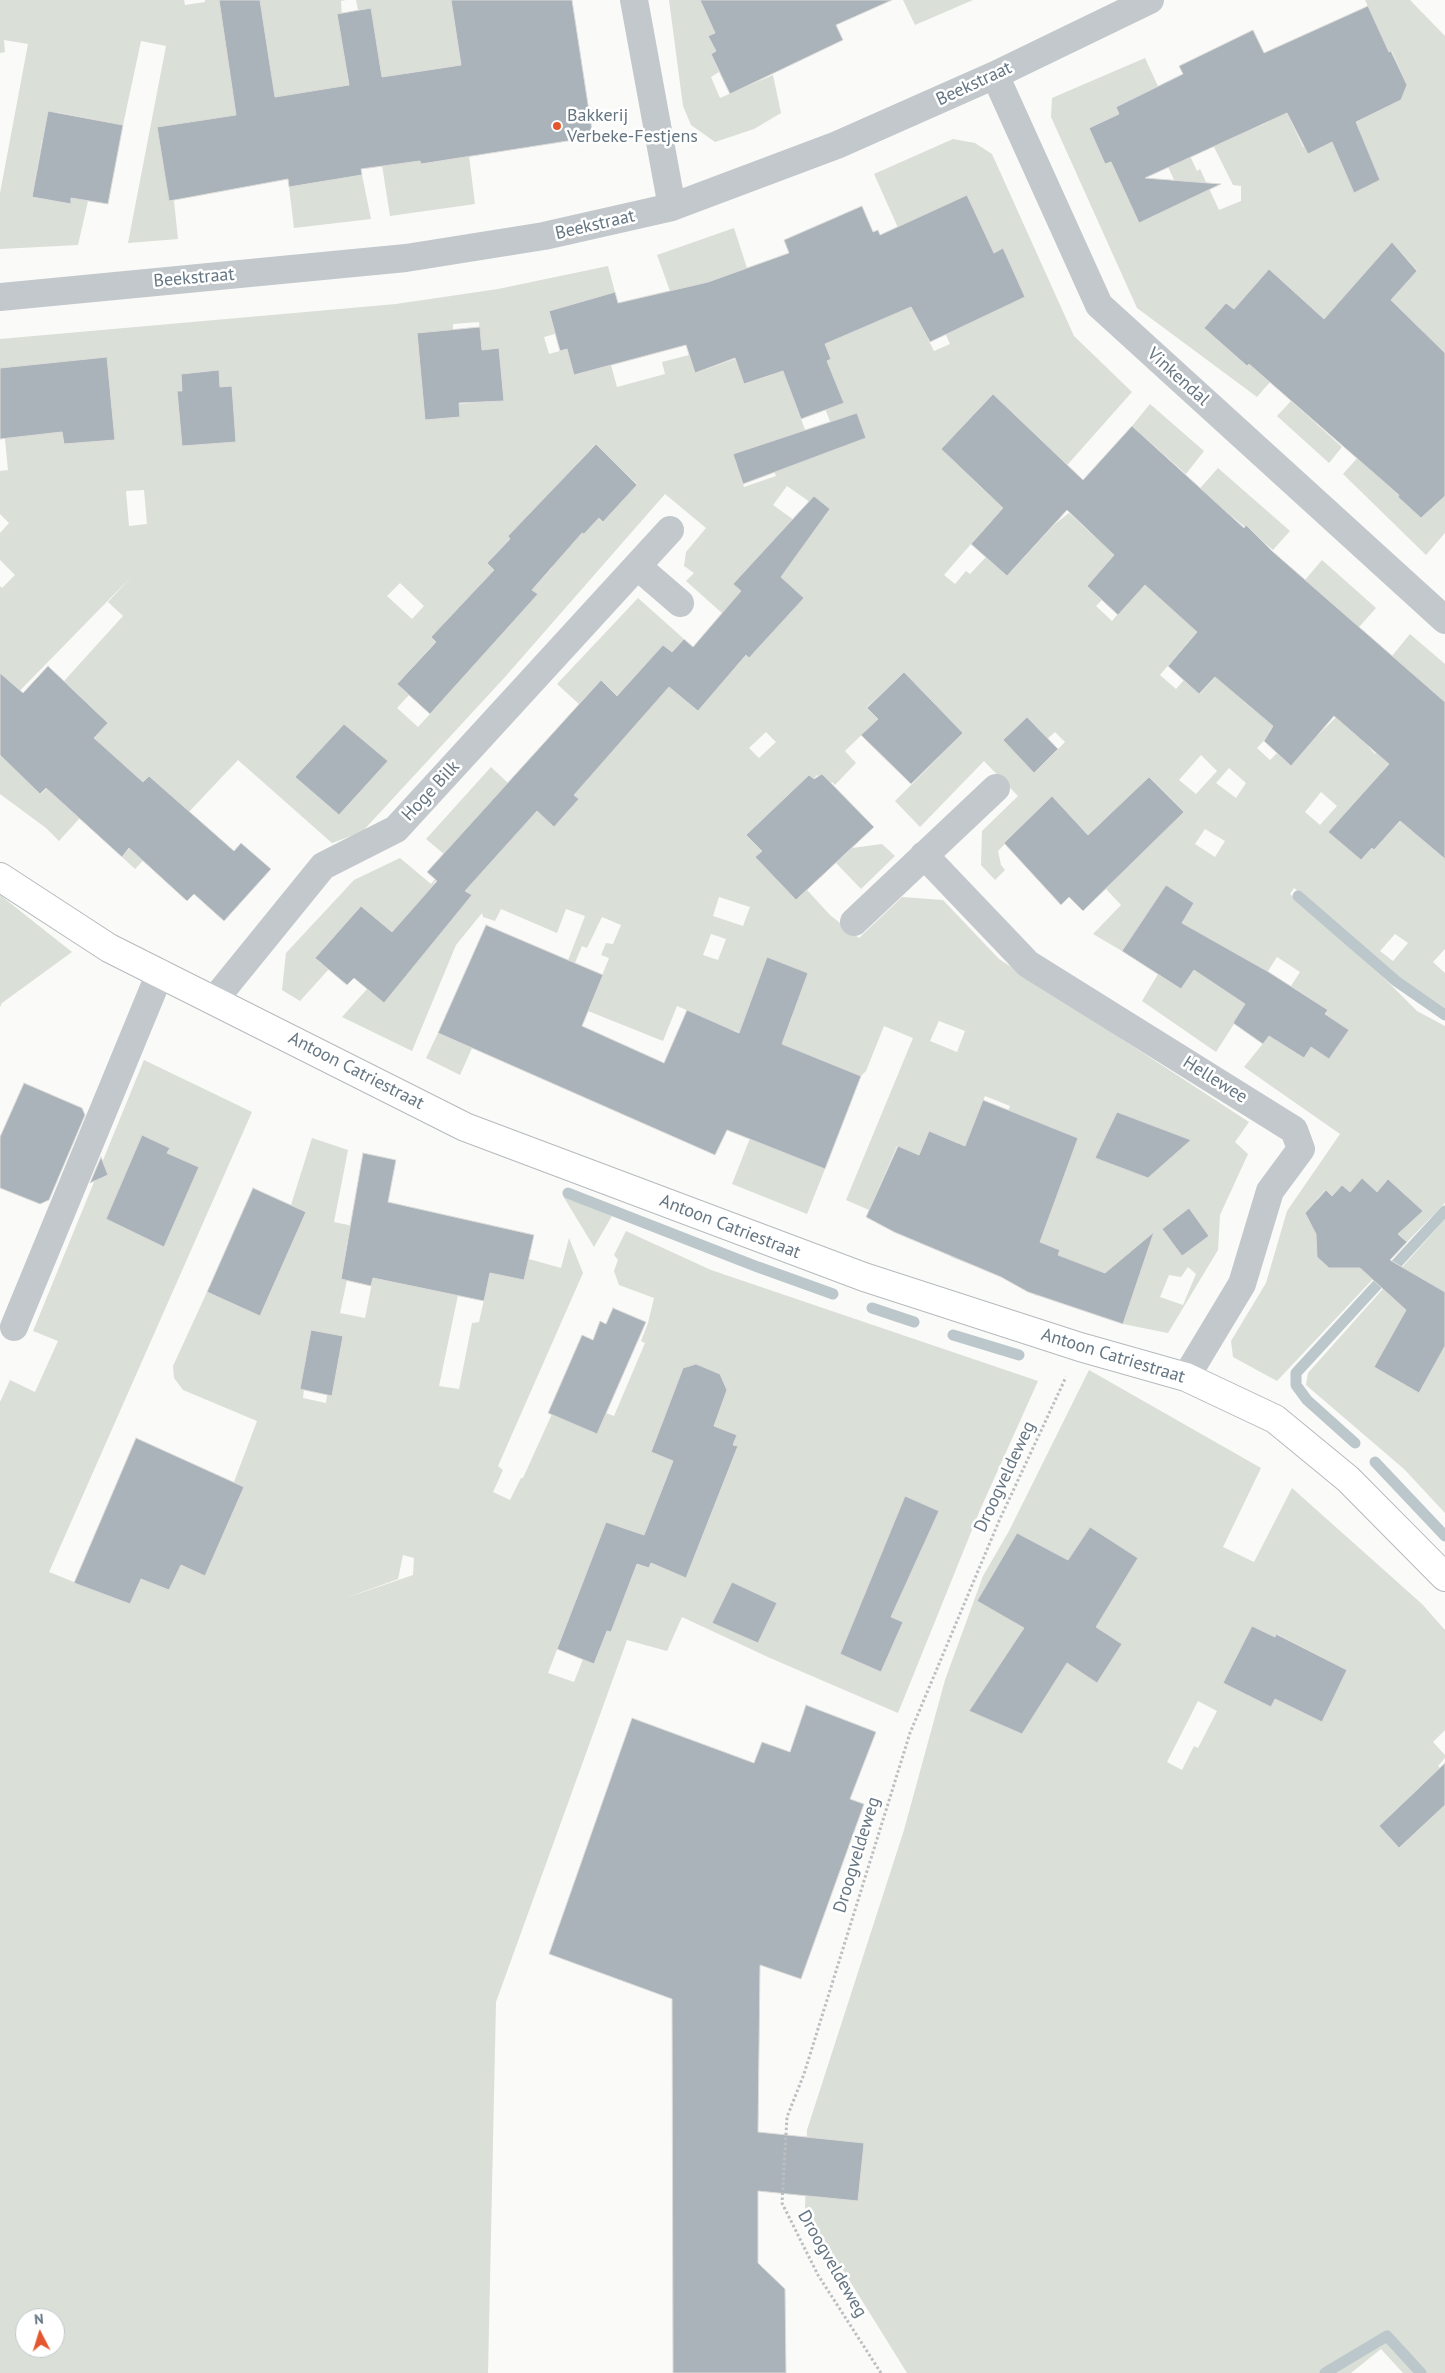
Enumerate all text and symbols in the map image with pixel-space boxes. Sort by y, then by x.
street label: Beekstraat [933,57,1015,111]
place label: Bakkerij Verbeke-Festjens [567,105,698,148]
marker: Bakkerij Verbeke-Festjens [551,120,563,132]
street label: Beekstraat [553,205,637,245]
street label: Beekstraat [153,264,235,292]
street label: Vinkendal [1142,343,1214,411]
street label: Hoge Bilk [398,756,464,826]
street label: Antoon Catriestraat [285,1028,427,1114]
street label: Hellewee [1179,1052,1251,1108]
street label: Antoon Catriestraat [657,1190,803,1264]
street label: Antoon Catriestraat [1039,1324,1187,1388]
street label: Droogveldeweg [970,1418,1040,1536]
street label: Droogveldeweg [829,1794,885,1916]
street label: Droogveldeweg [793,2207,871,2321]
north arrow [15,2308,65,2358]
text: N [33,2310,44,2328]

